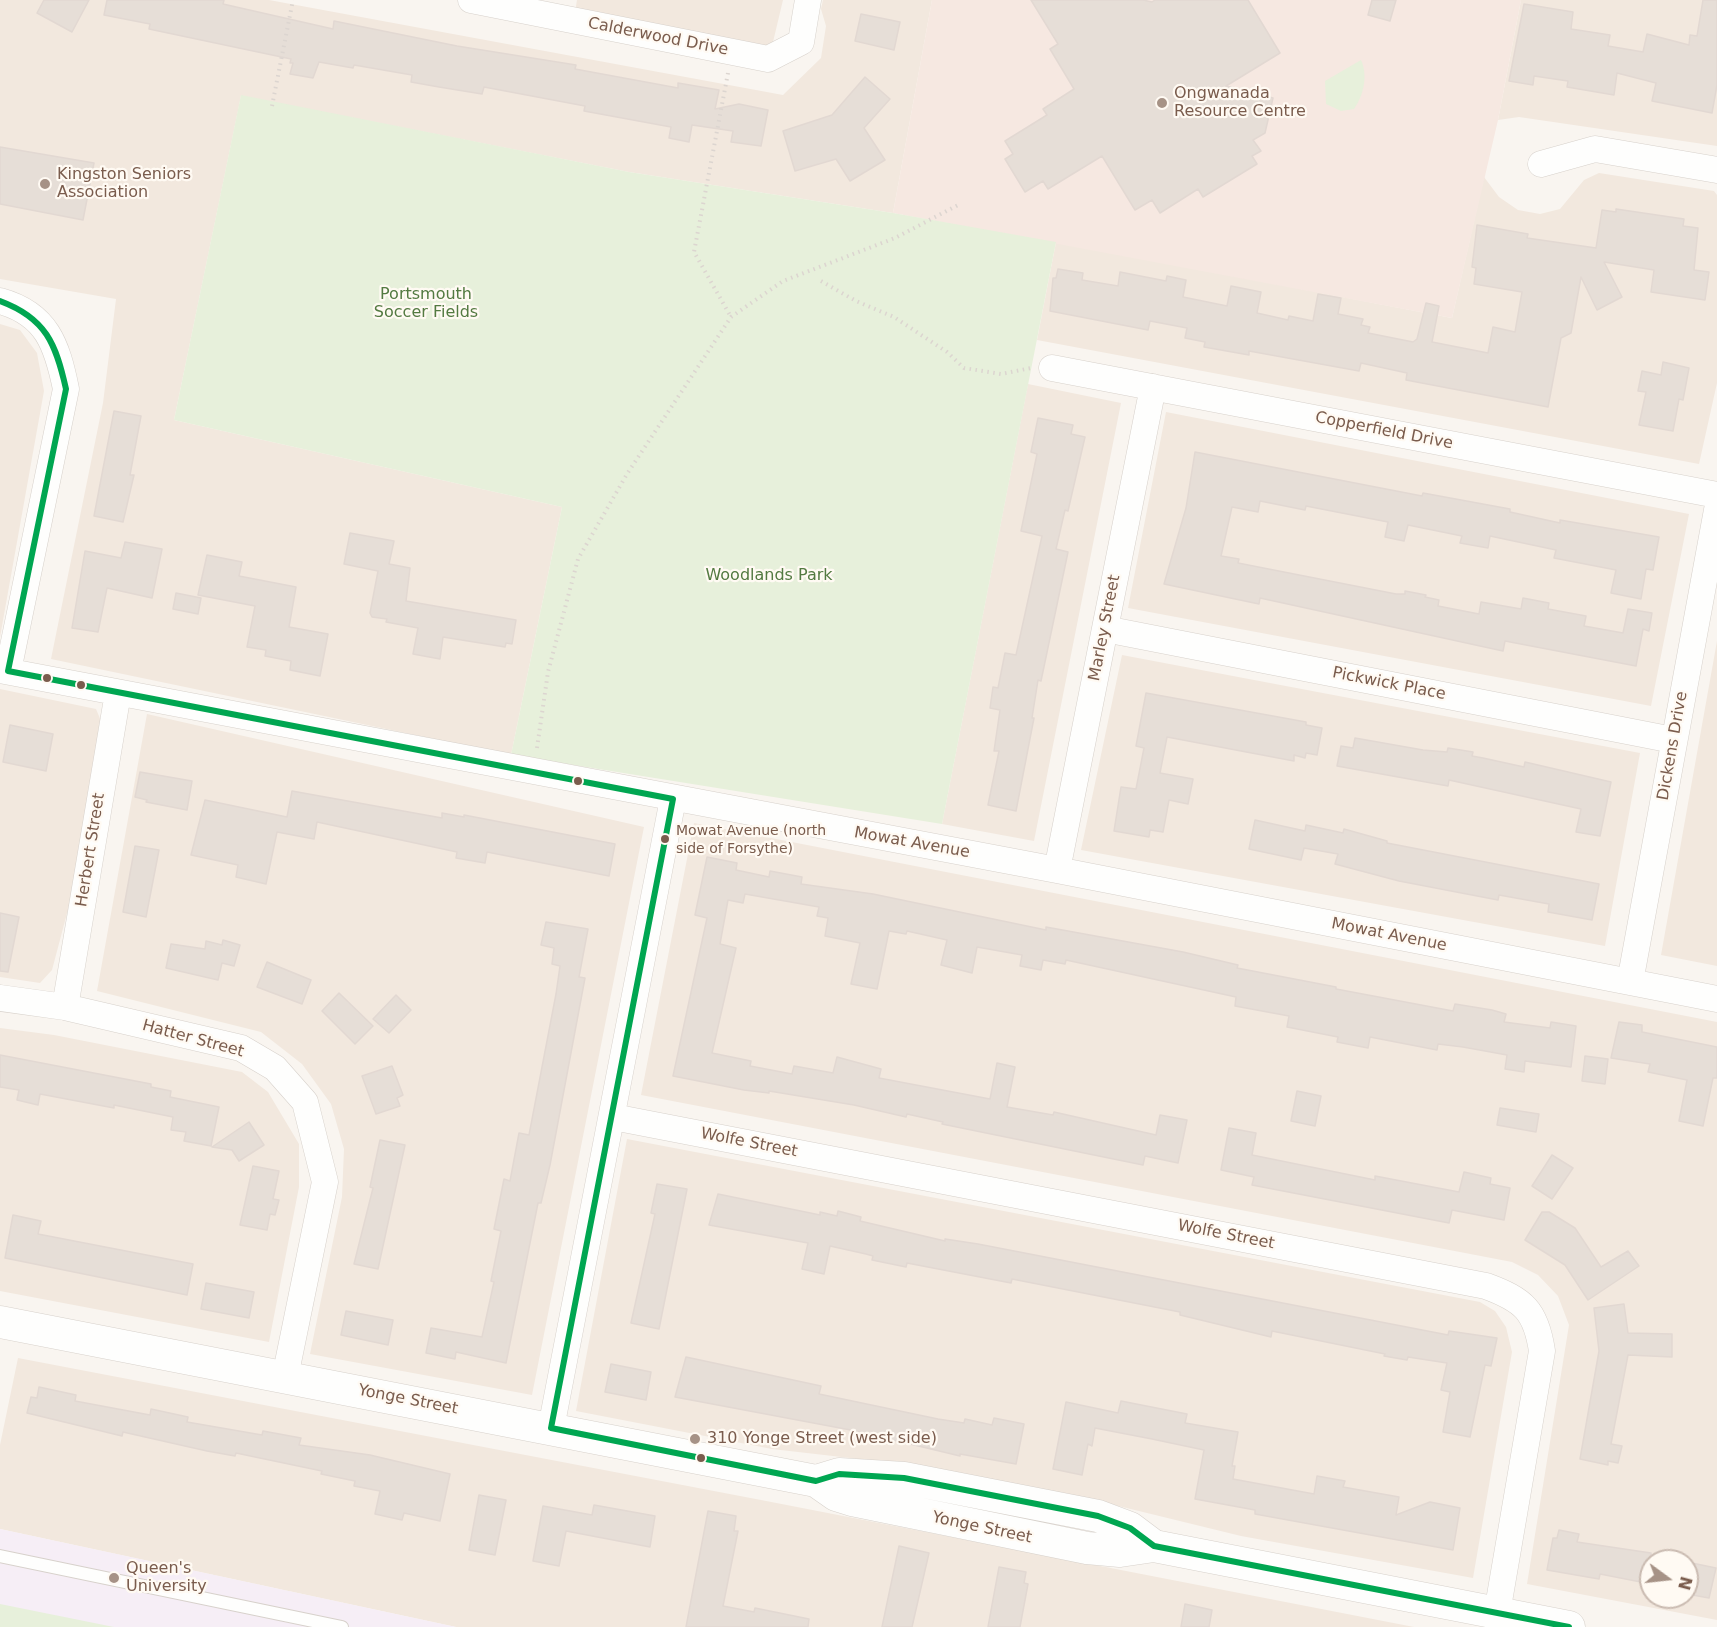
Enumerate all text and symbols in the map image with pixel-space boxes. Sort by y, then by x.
street label: Calderwood Drive [586,14,730,60]
place label: Ongwanada Resource Centre [1174,84,1306,122]
marker: Ongwanada Resource Centre [1155,96,1169,110]
place label: Kingston Seniors Association [57,165,191,203]
marker: Kingston Seniors Association [38,177,52,191]
park label: Portsmouth Soccer Fields [374,285,478,323]
street label: Copperfield Drive [1313,408,1455,454]
park label: Woodlands Park [705,566,833,586]
street label: Marley Street [1085,573,1125,683]
street label: Pickwick Place [1331,664,1447,704]
unlabelled marker [41,672,53,684]
unlabelled marker [75,679,87,691]
street label: Dickens Drive [1654,690,1692,802]
unlabelled marker [572,775,584,787]
street label: Herbert Street [73,792,109,908]
place label: Mowat Avenue (north side of Forsythe) [676,823,826,856]
street label: Mowat Avenue [853,823,971,863]
marker: Mowat Avenue (north side of Forsythe) [659,833,671,845]
street label: Mowat Avenue [1330,914,1448,956]
street label: Hatter Street [140,1016,246,1062]
street label: Wolfe Street [699,1124,799,1162]
street label: Wolfe Street [1176,1216,1276,1254]
street label: Yonge Street [356,1381,460,1419]
place label: 310 Yonge Street (west side) [707,1429,937,1449]
marker: 310 Yonge Street (west side) [688,1432,702,1446]
unlabelled marker [695,1452,707,1464]
street label: Yonge Street [930,1508,1034,1548]
north arrow [1639,1549,1699,1609]
place label: Queen's University [126,1559,207,1597]
marker: Queen's University [107,1571,121,1585]
text: N [1674,1574,1696,1592]

